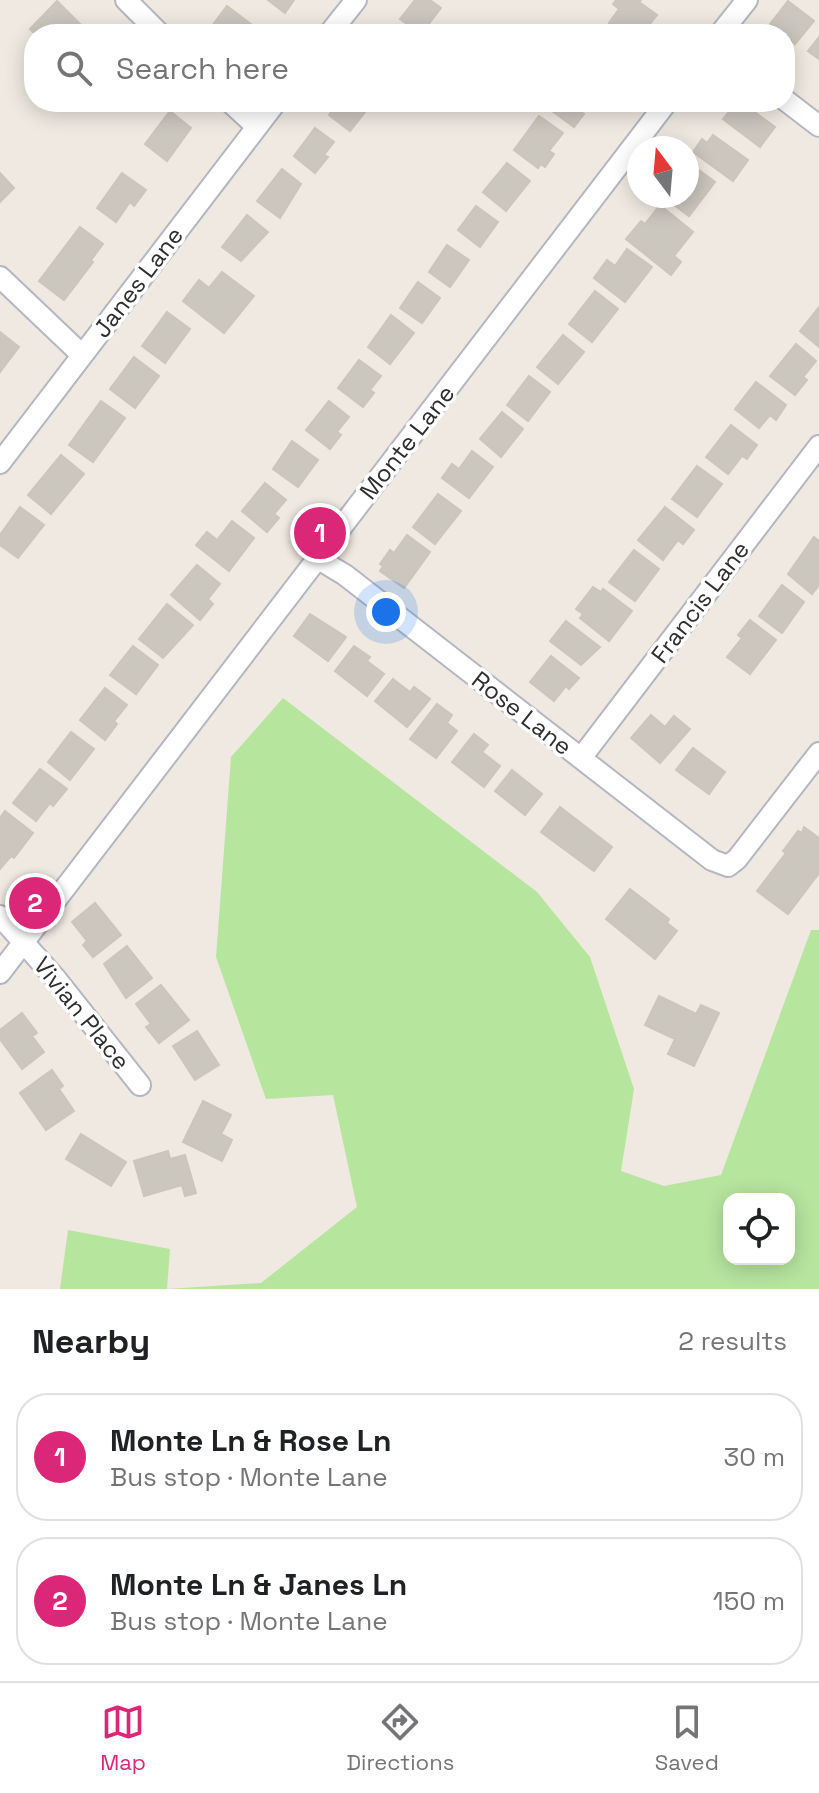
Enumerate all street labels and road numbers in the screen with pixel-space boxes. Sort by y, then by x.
street label: Janes Lane [86,220,190,344]
street label: Monte Lane [353,379,461,505]
street label: Francis Lane [644,535,756,669]
street label: Rose Lane [466,664,578,762]
street label: Vivian Place [27,950,137,1076]

